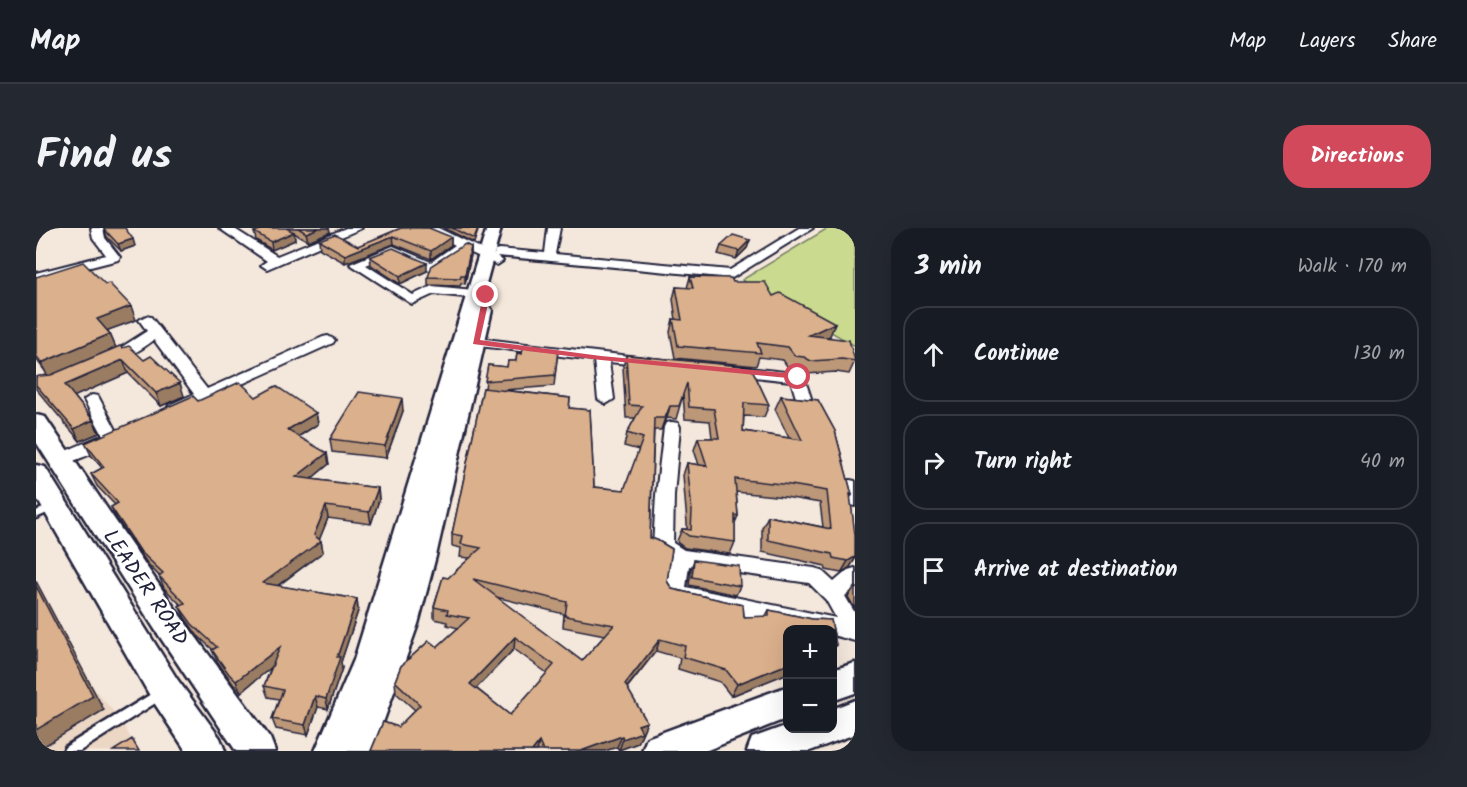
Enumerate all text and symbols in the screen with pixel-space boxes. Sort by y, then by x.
text: Map [30,19,81,64]
text: Map [1229,25,1266,58]
text: Layers [1299,25,1355,58]
text: Share [1388,25,1437,58]
text: Find us [36,123,172,190]
button: Directions [1283,125,1431,188]
text: 3 min [915,246,982,288]
text: Walk · 170 m [1297,251,1407,283]
route end [472,281,498,307]
text: Continue [974,337,1059,372]
icon: ahead [917,338,950,371]
text: 130 m [1353,338,1405,370]
route start [784,363,810,389]
text: Turn right [974,445,1072,480]
icon: right [917,446,950,479]
text: 40 m [1360,446,1405,478]
street label: LEADER ROAD [94,523,196,653]
text: Arrive at destination [974,553,1177,588]
icon: arrive [917,554,950,587]
map controls [783,625,837,733]
button: + [783,625,837,679]
button: − [783,679,837,733]

